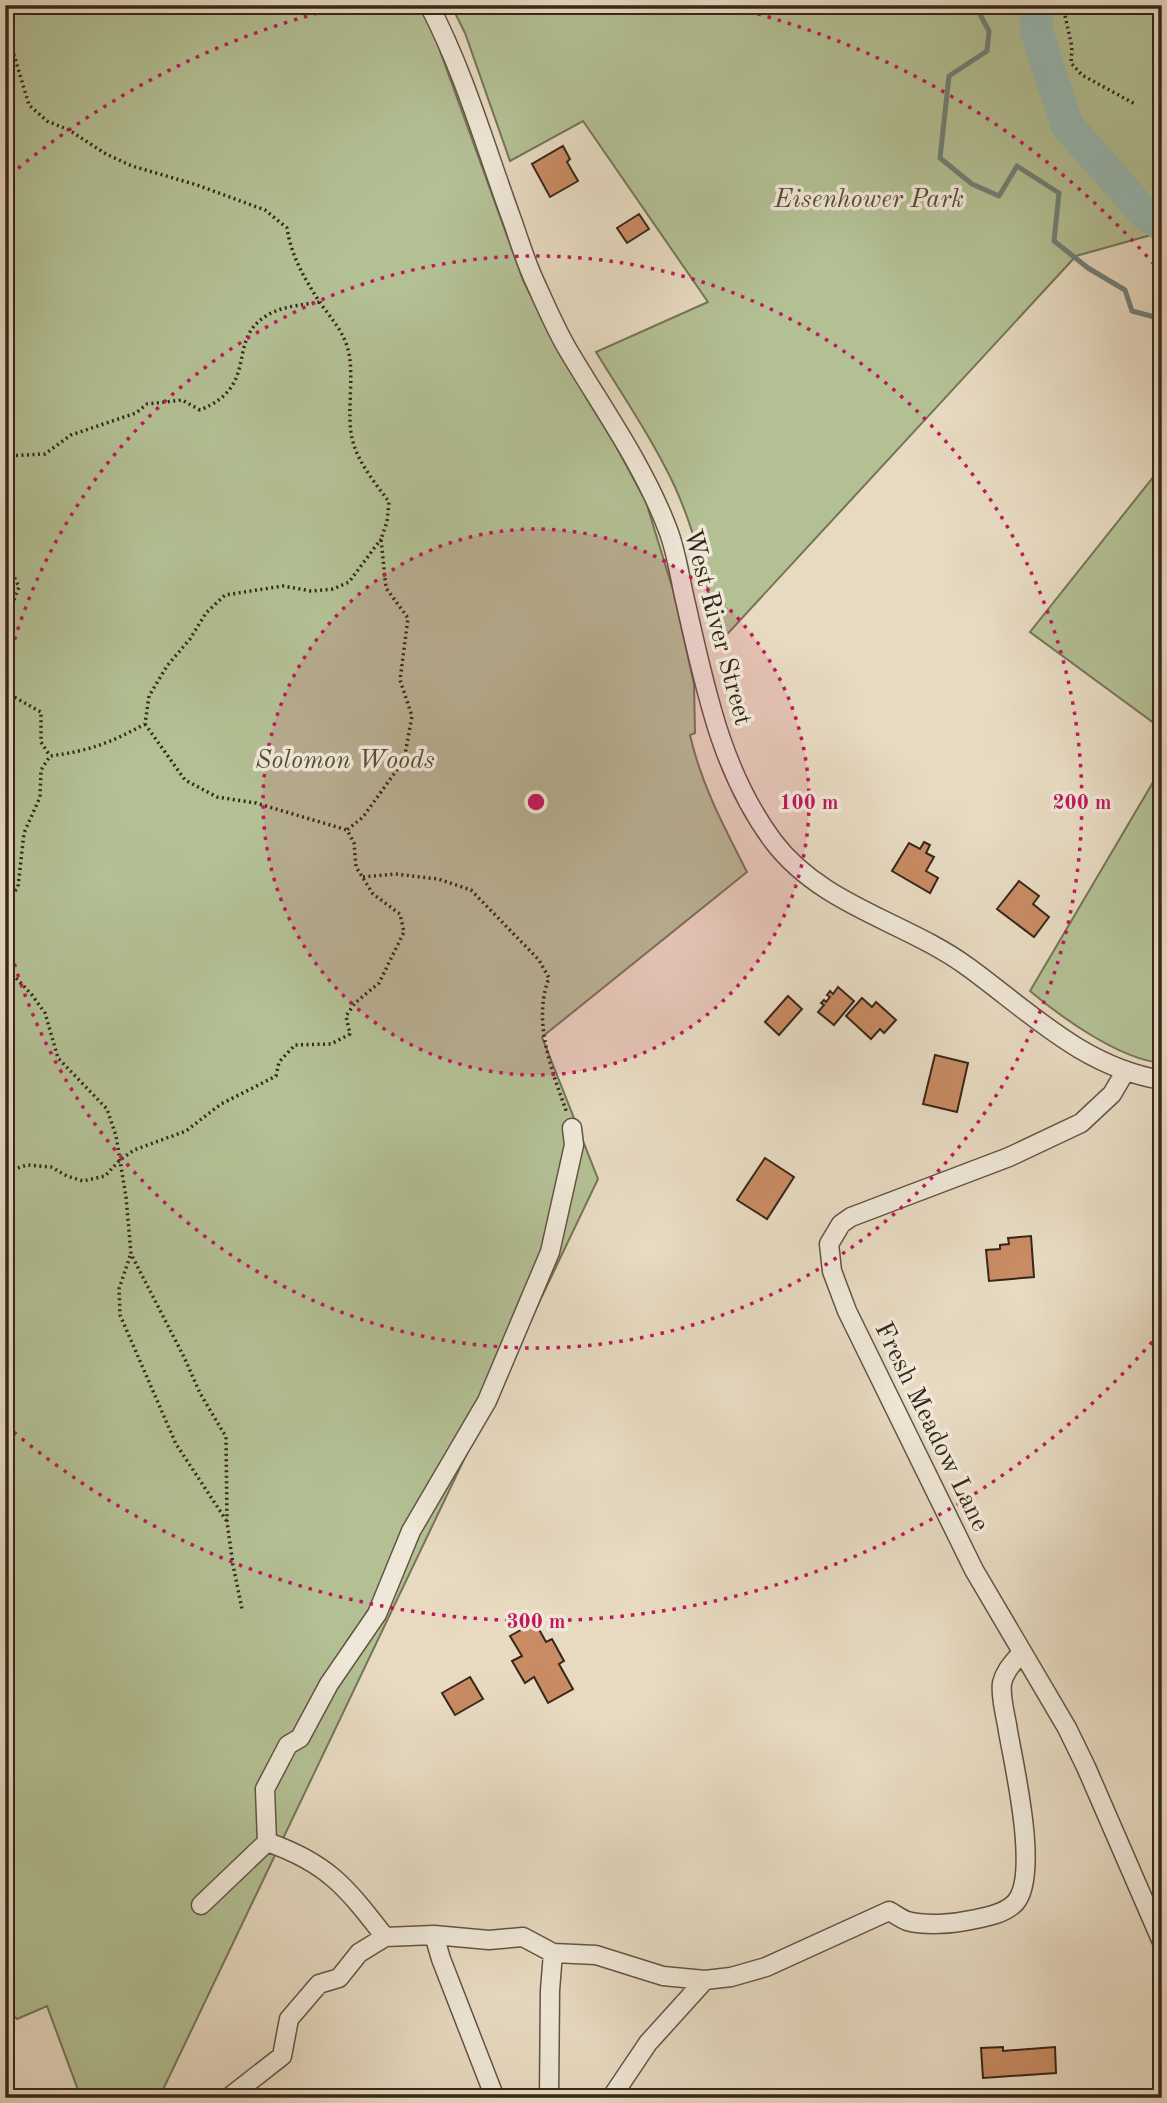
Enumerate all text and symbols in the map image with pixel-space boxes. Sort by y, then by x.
park label: Eisenhower Park [773,187,964,213]
street label: West River Street [678,527,756,728]
park label: Solomon Woods [255,748,435,774]
centre of rings [524,790,548,814]
text: 100 m [779,793,839,814]
text: 200 m [1052,793,1112,814]
street label: Fresh Meadow Lane [869,1318,993,1536]
text: 300 m [506,1612,566,1633]

